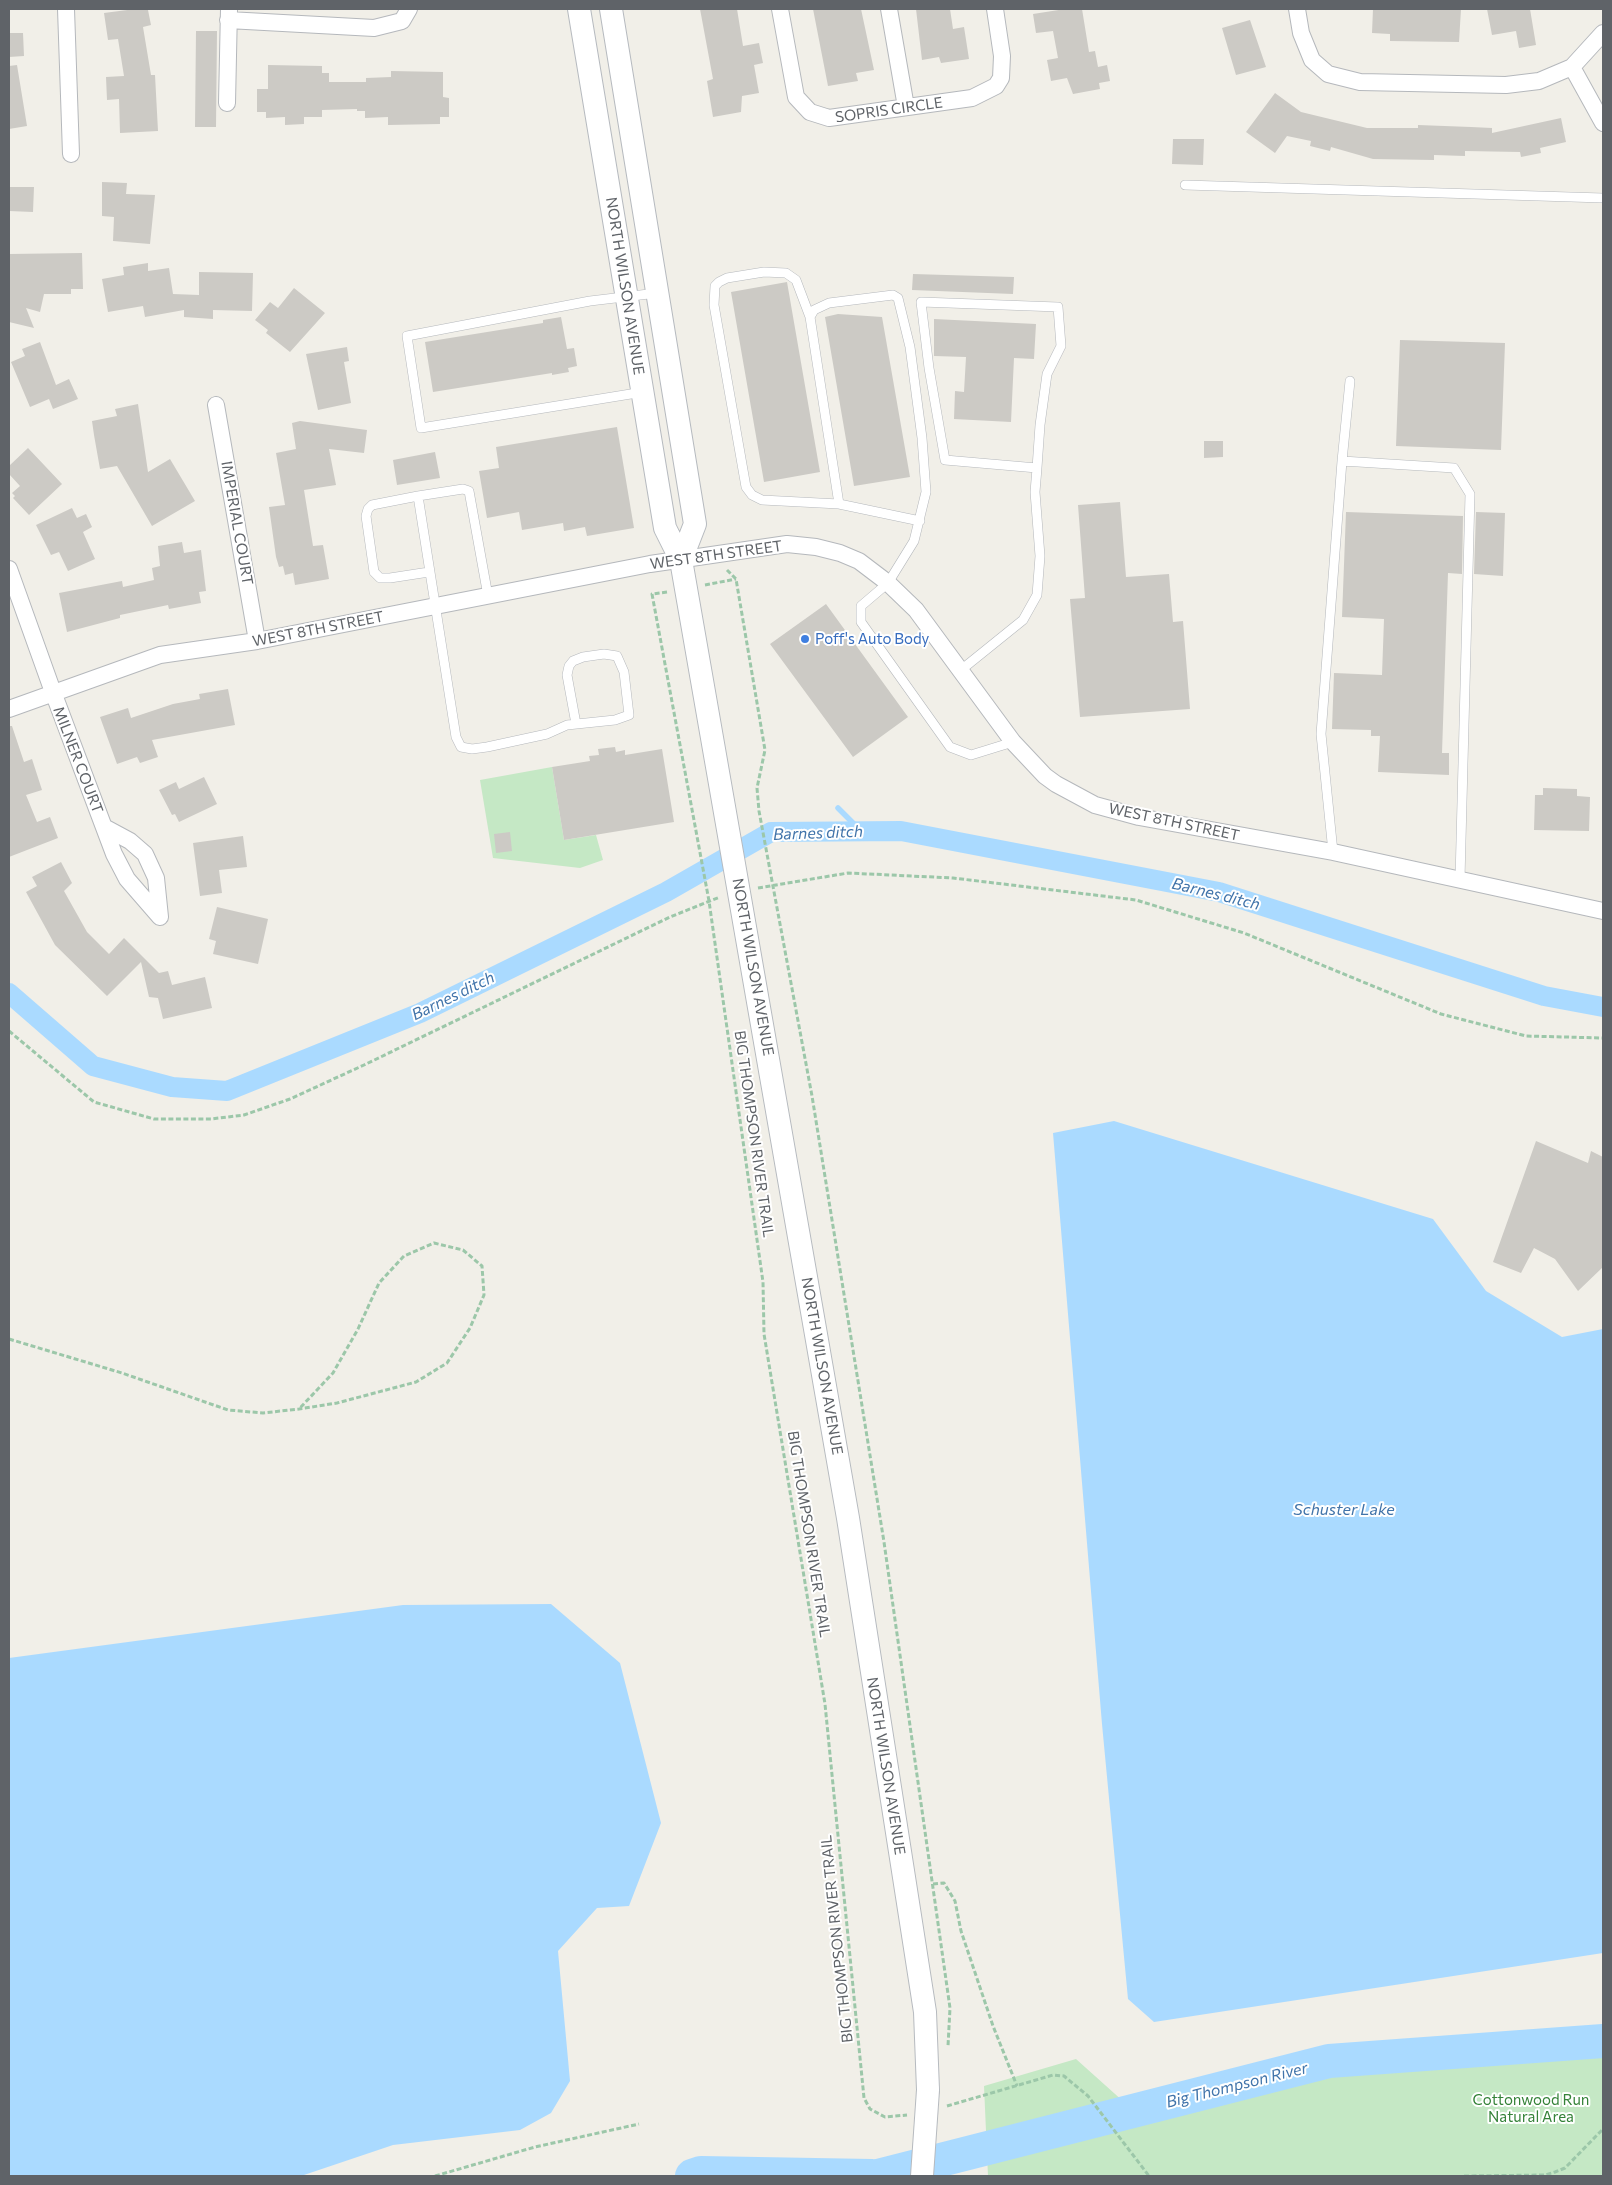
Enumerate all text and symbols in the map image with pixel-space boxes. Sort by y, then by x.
street label: SOPRIS CIRCLE [834,94,944,126]
street label: NORTH WILSON AVENUE [602,196,648,376]
street label: IMPERIAL COURT [217,460,257,586]
street label: WEST 8TH STREET [649,537,783,573]
street label: WEST 8TH STREET [251,607,385,651]
place label: Poff's Auto Body [815,630,929,648]
marker: Poff's Auto Body [799,633,811,645]
street label: MILNER COURT [49,704,107,816]
street label: WEST 8TH STREET [1107,799,1241,845]
water label: Barnes ditch [773,822,863,844]
water label: Barnes ditch [1170,874,1262,914]
street label: NORTH WILSON AVENUE [729,877,777,1057]
water label: Barnes ditch [408,968,498,1024]
street label: BIG THOMPSON RIVER TRAIL [731,1029,777,1239]
street label: NORTH WILSON AVENUE [798,1276,846,1456]
street label: BIG THOMPSON RIVER TRAIL [784,1430,834,1638]
water label: Schuster Lake [1293,1500,1395,1520]
street label: NORTH WILSON AVENUE [863,1676,909,1856]
street label: BIG THOMPSON RIVER TRAIL [817,1834,857,2044]
water label: Big Thompson River [1164,2058,1310,2112]
park label: Cottonwood Run Natural Area [1473,2091,1589,2126]

